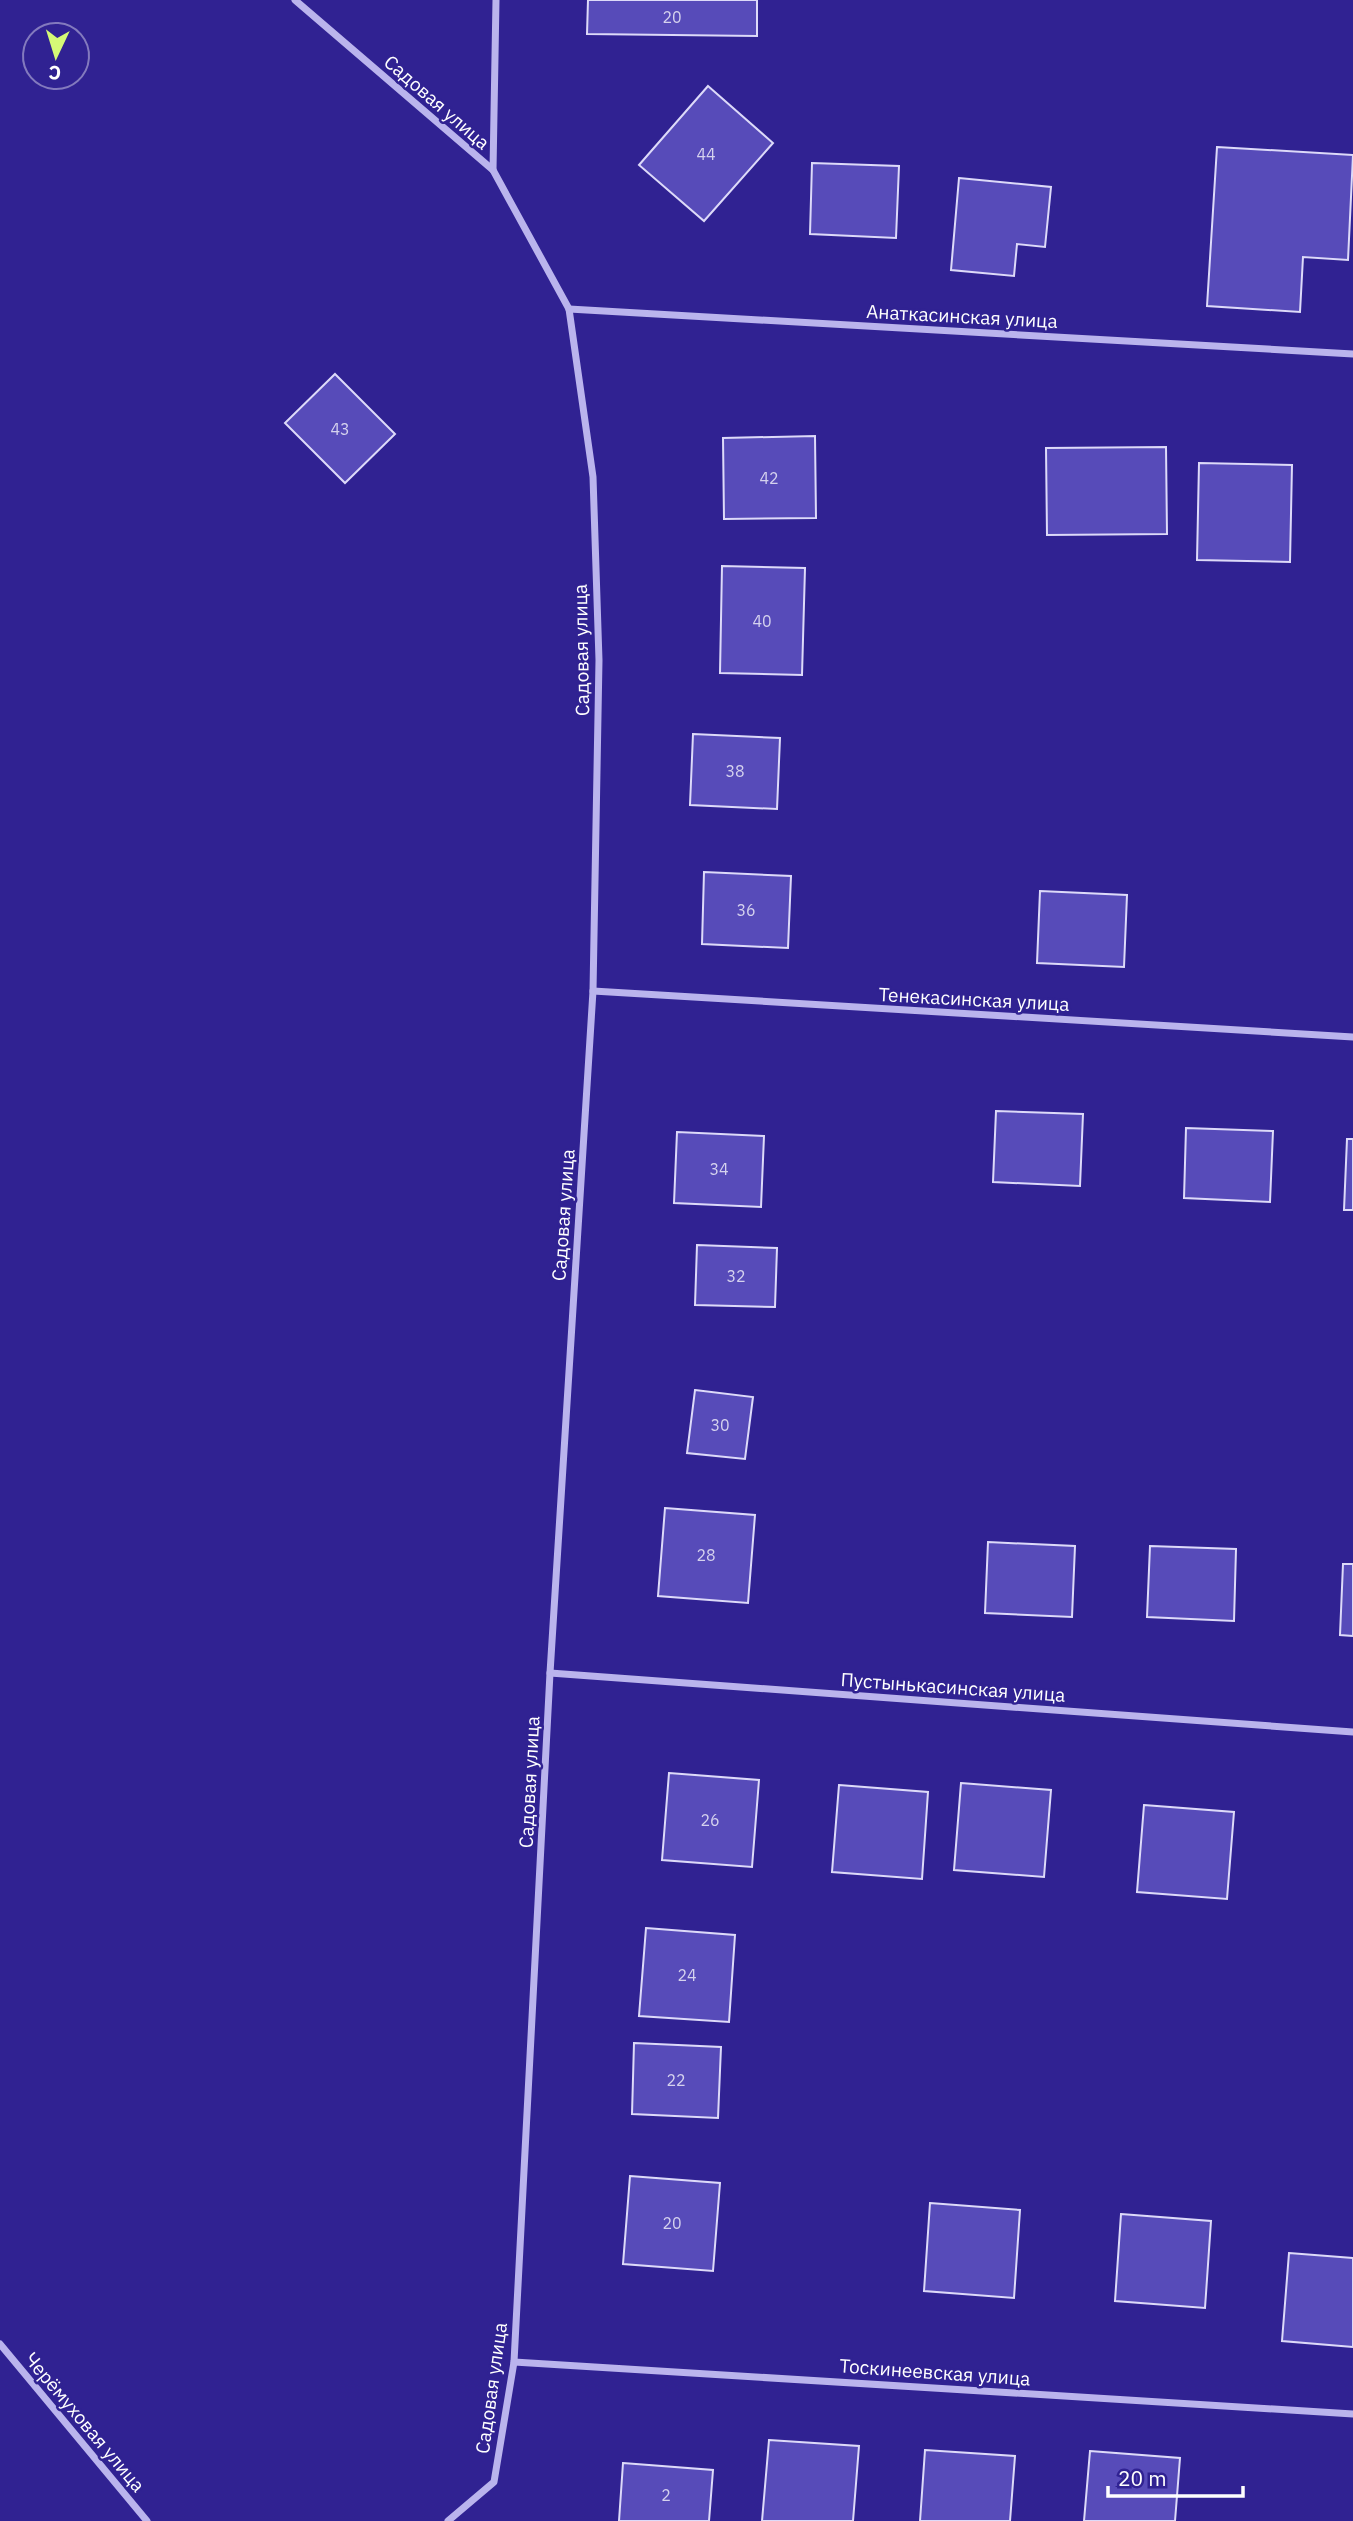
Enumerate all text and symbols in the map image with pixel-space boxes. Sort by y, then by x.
house number: 20 [662,7,682,27]
north arrow [21,21,91,91]
street label: Садовая улица [379,50,495,154]
text: С [48,61,62,85]
house number: 44 [696,144,716,164]
street label: Анаткасинская улица [866,299,1058,333]
house number: 43 [330,419,350,439]
house number: 42 [759,468,779,488]
street label: Садовая улица [568,584,594,716]
house number: 40 [752,611,772,631]
house number: 38 [725,761,745,781]
house number: 36 [736,900,756,920]
street label: Тенекасинская улица [878,982,1070,1016]
street label: Садовая улица [546,1148,580,1282]
house number: 34 [709,1159,729,1179]
house number: 32 [726,1266,746,1286]
house number: 30 [710,1415,730,1435]
house number: 28 [696,1545,716,1565]
street label: Пустынькасинская улица [840,1667,1066,1707]
street label: Садовая улица [514,1715,544,1849]
house number: 26 [700,1810,720,1830]
house number: 24 [677,1965,697,1985]
house number: 22 [666,2070,686,2090]
house number: 20 [662,2213,682,2233]
street label: Садовая улица [470,2321,512,2455]
street label: Черёмуховая улица [20,2347,150,2497]
street label: Тоскинеевская улица [839,2353,1031,2391]
scale bar [1108,2454,1243,2498]
text: 20 m [1118,2464,1167,2492]
house number: 2 [661,2485,671,2505]

